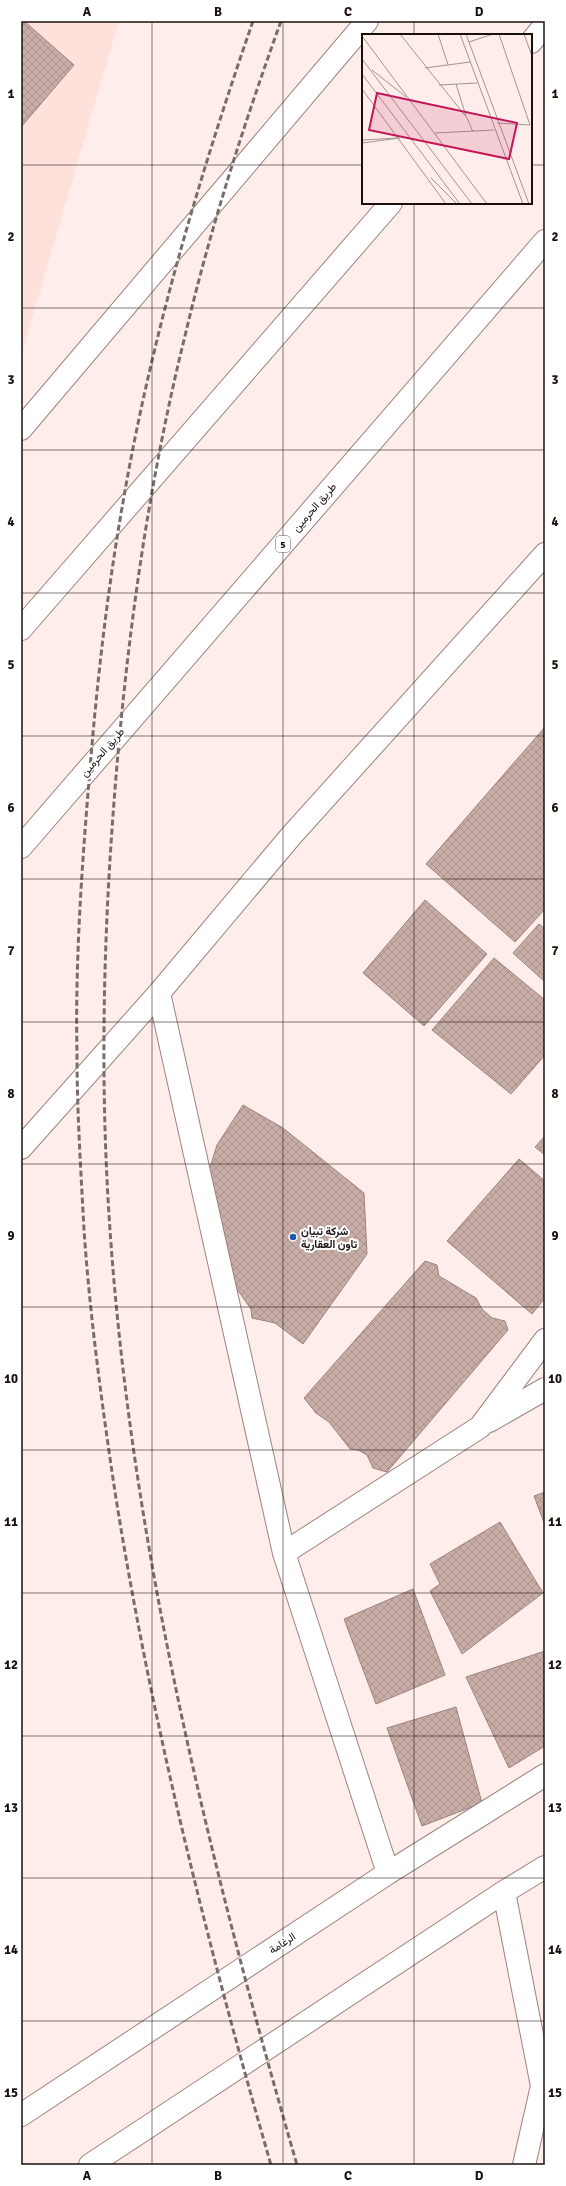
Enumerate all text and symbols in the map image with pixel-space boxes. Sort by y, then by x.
text: A [83,4,92,20]
text: B [214,4,222,20]
text: C [344,4,352,20]
text: D [475,4,484,20]
inset map [362,34,532,204]
text: 1 [7,86,15,102]
text: 1 [551,86,559,102]
text: 2 [7,229,15,245]
text: 2 [551,229,559,245]
text: 3 [7,372,15,388]
text: 3 [551,372,559,388]
street label: طريق الحرمين [290,480,339,534]
text: 4 [7,514,15,530]
text: 4 [551,514,559,530]
road number: 5 [276,536,290,552]
text: 5 [7,657,15,673]
text: 5 [551,657,559,673]
street label: طريق الحرمين [78,725,127,779]
text: 6 [7,800,15,816]
text: 6 [551,800,559,816]
text: 7 [7,943,15,959]
text: 7 [551,943,559,959]
text: 8 [7,1086,15,1102]
text: 8 [551,1086,559,1102]
place label: شركة تبيان تاون العقارية [301,1225,358,1251]
text: 9 [7,1228,15,1244]
text: 9 [551,1228,559,1244]
marker: شركة تبيان تاون العقارية [288,1232,298,1242]
text: 10 [4,1371,18,1387]
text: 10 [548,1371,562,1387]
text: 11 [4,1514,18,1530]
text: 11 [548,1514,562,1530]
text: 12 [4,1657,18,1673]
text: 12 [548,1657,562,1673]
text: 13 [4,1800,18,1816]
text: 13 [548,1800,562,1816]
street label: الرغامة [266,1930,298,1957]
text: 14 [4,1942,18,1958]
text: 14 [548,1942,562,1958]
text: 15 [4,2085,18,2101]
text: 15 [548,2085,562,2101]
text: A [83,2168,92,2184]
text: B [214,2168,222,2184]
text: C [344,2168,352,2184]
text: D [475,2168,484,2184]

